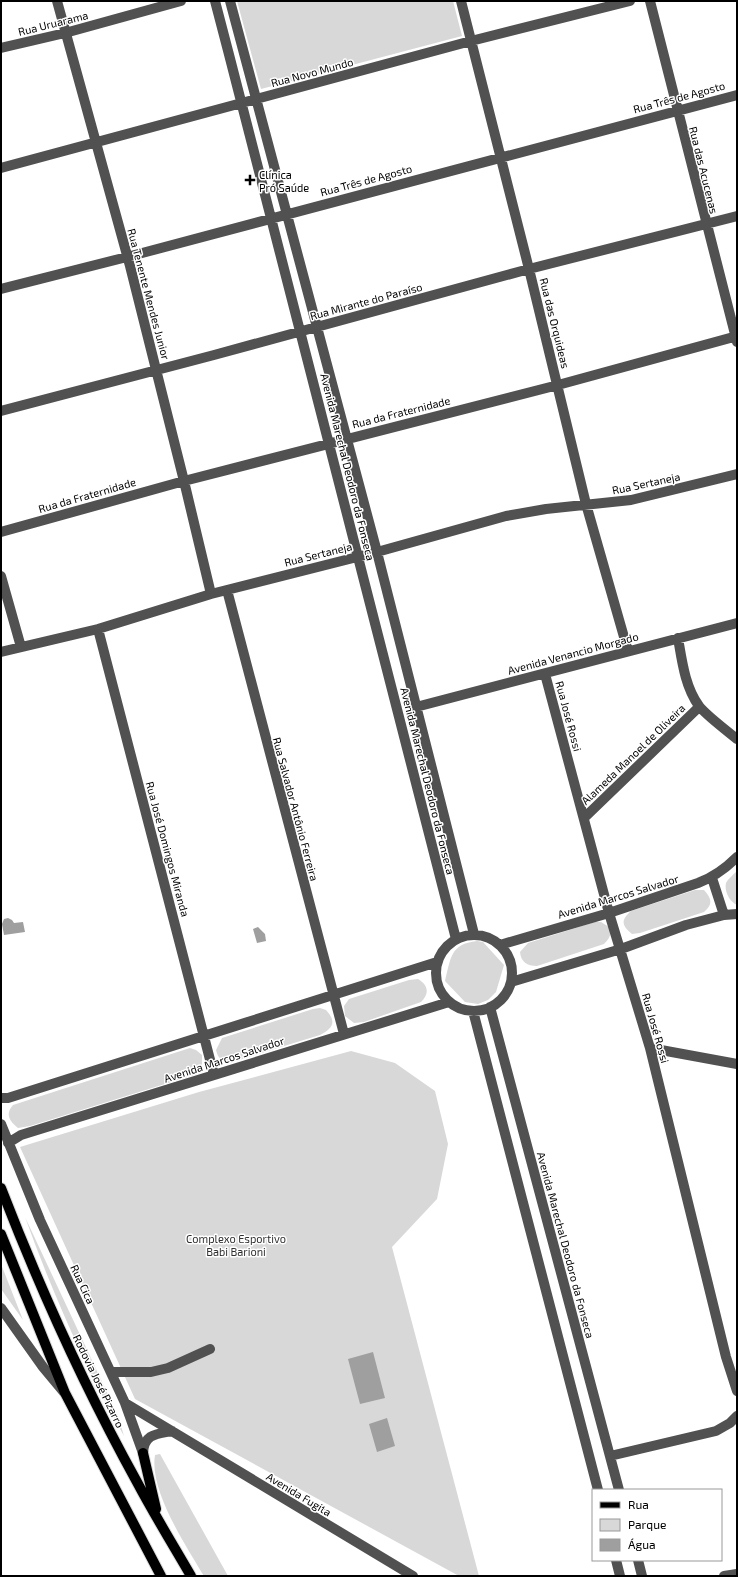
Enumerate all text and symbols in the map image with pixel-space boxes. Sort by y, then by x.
street label: Rua Uruarama [17,8,89,38]
street label: Rua Novo Mundo [269,55,355,89]
street label: Rua Três de Agosto [632,78,726,116]
street label: Rua das Acucenas [687,125,721,215]
street label: Rua Três de Agosto [319,161,413,199]
place label: Clínica Pró Saúde [259,168,309,194]
marker: Clínica Pró Saúde [244,174,256,186]
street label: Rua Tenente Mendes Junior [125,227,173,362]
street label: Rua das Orquideas [537,276,573,370]
street label: Rua Mirante do Paraíso [308,280,424,322]
street label: Avenida Marechal Deodoro da Fonseca [318,372,378,562]
street label: Rua da Fraternidade [351,393,452,430]
street label: Rua Sertaneja [611,469,681,498]
street label: Rua da Fraternidade [37,475,137,515]
street label: Rua Sertaneja [283,539,353,570]
street label: Avenida Venancio Morgado [506,629,640,677]
street label: Rua José Rossi [553,679,585,753]
street label: Avenida Marechal Deodoro da Fonseca [398,686,458,876]
street label: Alameda Manoel de Oliveira [578,701,688,807]
street label: Rua Salvador Antônio Ferreira [271,736,321,882]
street label: Rua José Domingos Miranda [144,780,192,918]
street label: Avenida Marcos Salvador [556,871,681,921]
street label: Rua José Rossi [640,992,672,1064]
street label: Avenida Marcos Salvador [162,1033,286,1085]
street label: Avenida Marechal Deodoro da Fonseca [535,1150,597,1340]
park label: Complexo Esportivo Babi Barioni [186,1232,286,1258]
street label: Rua Cica [68,1262,98,1306]
street label: Rodovia José Pizarro [71,1332,127,1430]
street label: Avenida Fugita [264,1470,334,1518]
legend [592,1489,722,1561]
text: Rua [628,1497,649,1511]
text: Parque [628,1517,666,1531]
text: Água [628,1537,656,1551]

